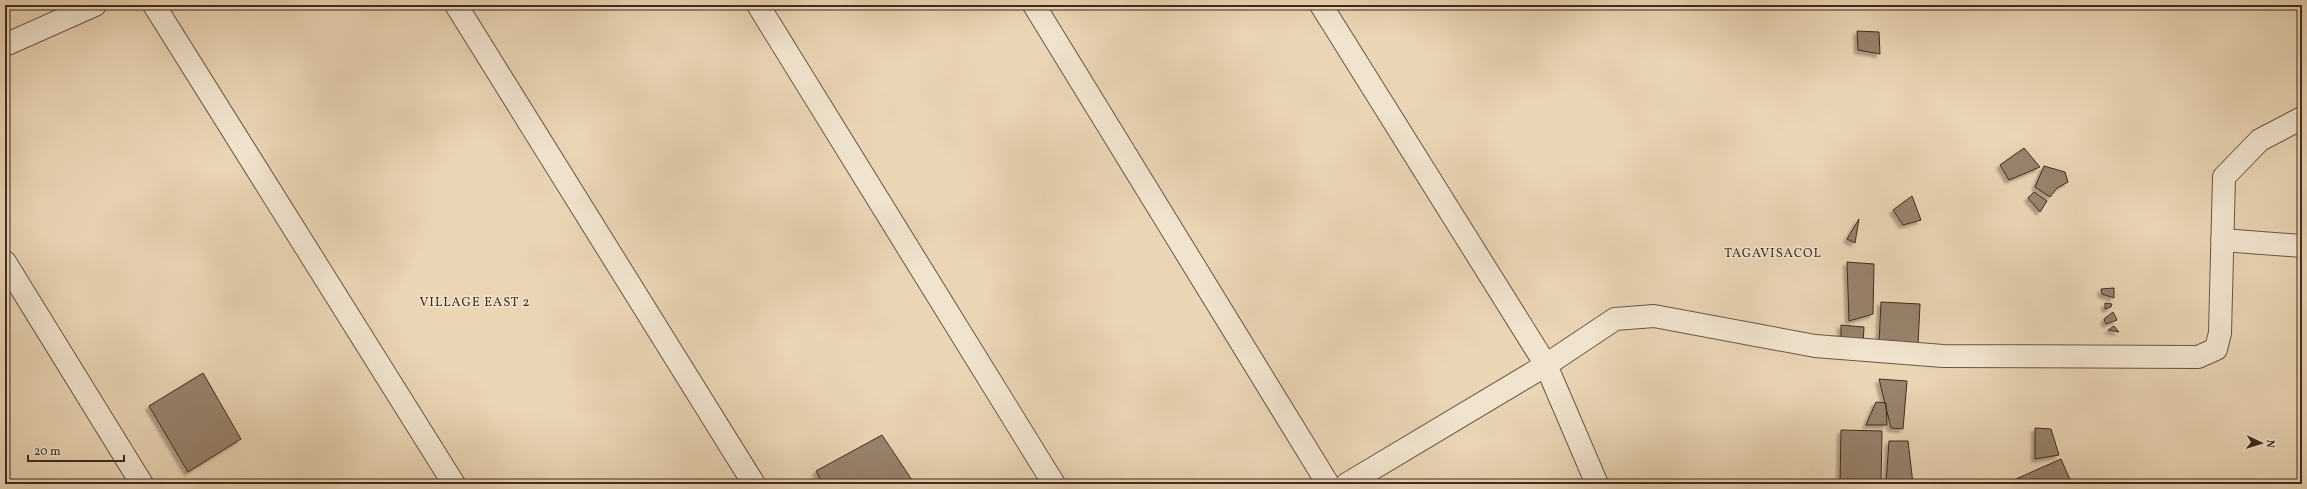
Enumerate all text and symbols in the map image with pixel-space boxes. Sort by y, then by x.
district label: TAGAVISACOL [1724,245,1822,263]
district label: VILLAGE EAST 2 [419,294,531,312]
north arrow [2241,423,2281,463]
scale bar [28,437,124,463]
text: N [2262,439,2277,448]
text: 20 m [34,444,61,460]

